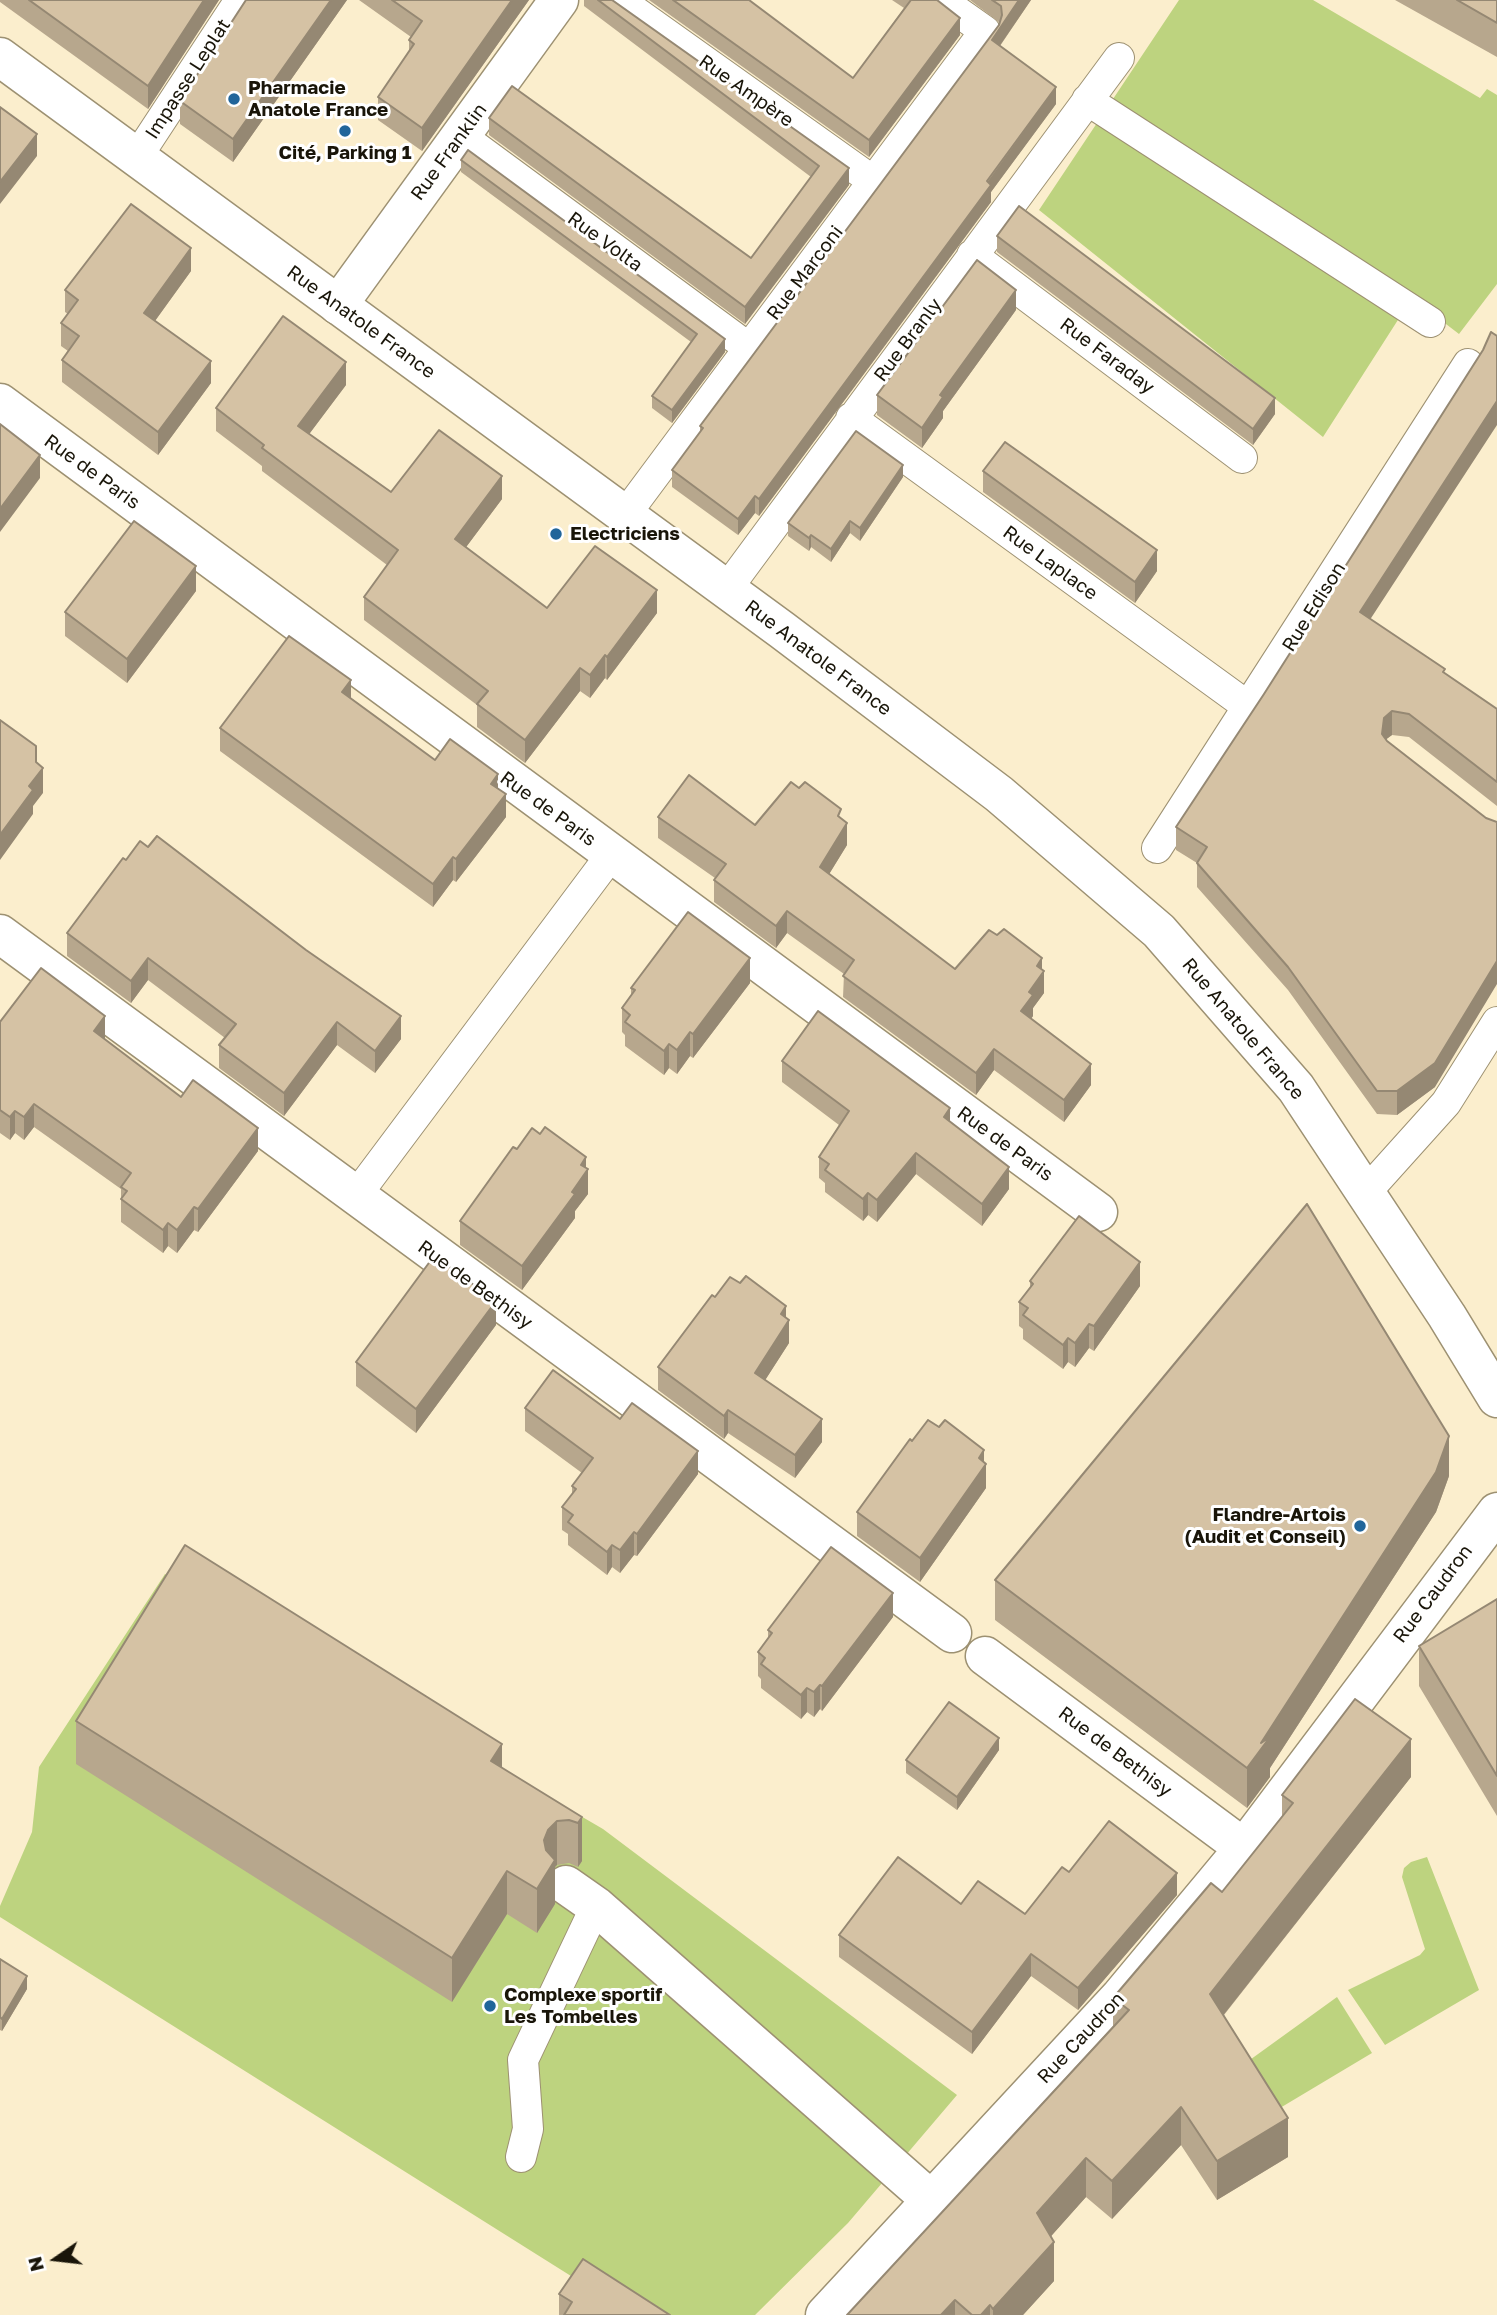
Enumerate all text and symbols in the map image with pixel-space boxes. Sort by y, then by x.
street label: Impasse Leplat [141,15,235,143]
street label: Rue Ampère [694,50,798,132]
place label: Pharmacie Anatole France [248,77,388,121]
marker: Pharmacie Anatole France [226,91,242,107]
street label: Rue Franklin [406,99,492,205]
marker: Cité, Parking 1 [337,123,353,139]
place label: Cité, Parking 1 [279,142,411,164]
street label: Rue Volta [563,207,647,277]
street label: Rue Marconi [762,221,848,325]
street label: Rue Anatole France [282,261,440,383]
street label: Rue Branly [869,294,947,386]
street label: Rue Faraday [1055,313,1159,399]
street label: Rue de Paris [40,430,144,514]
street label: Rue Laplace [998,521,1102,605]
place label: Electriciens [570,523,680,545]
marker: Electriciens [548,526,564,542]
street label: Rue Edison [1278,558,1350,656]
street label: Rue Anatole France [740,595,896,721]
street label: Rue de Paris [496,767,600,851]
street label: Rue Anatole France [1177,954,1309,1104]
street label: Rue de Paris [953,1102,1057,1186]
street label: Rue de Bethisy [413,1236,537,1334]
place label: Flandre-Artois (Audit et Conseil) [1185,1504,1346,1548]
marker: Flandre-Artois (Audit et Conseil) [1352,1518,1368,1534]
street label: Rue Caudron [1389,1540,1477,1648]
street label: Rue de Bethisy [1054,1702,1176,1802]
place label: Complexe sportif Les Tombelles [504,1984,662,2028]
street label: Rue Caudron [1033,1987,1129,2089]
marker: Complexe sportif Les Tombelles [482,1998,498,2014]
north arrow [21,2224,91,2294]
text: N [22,2254,48,2274]

